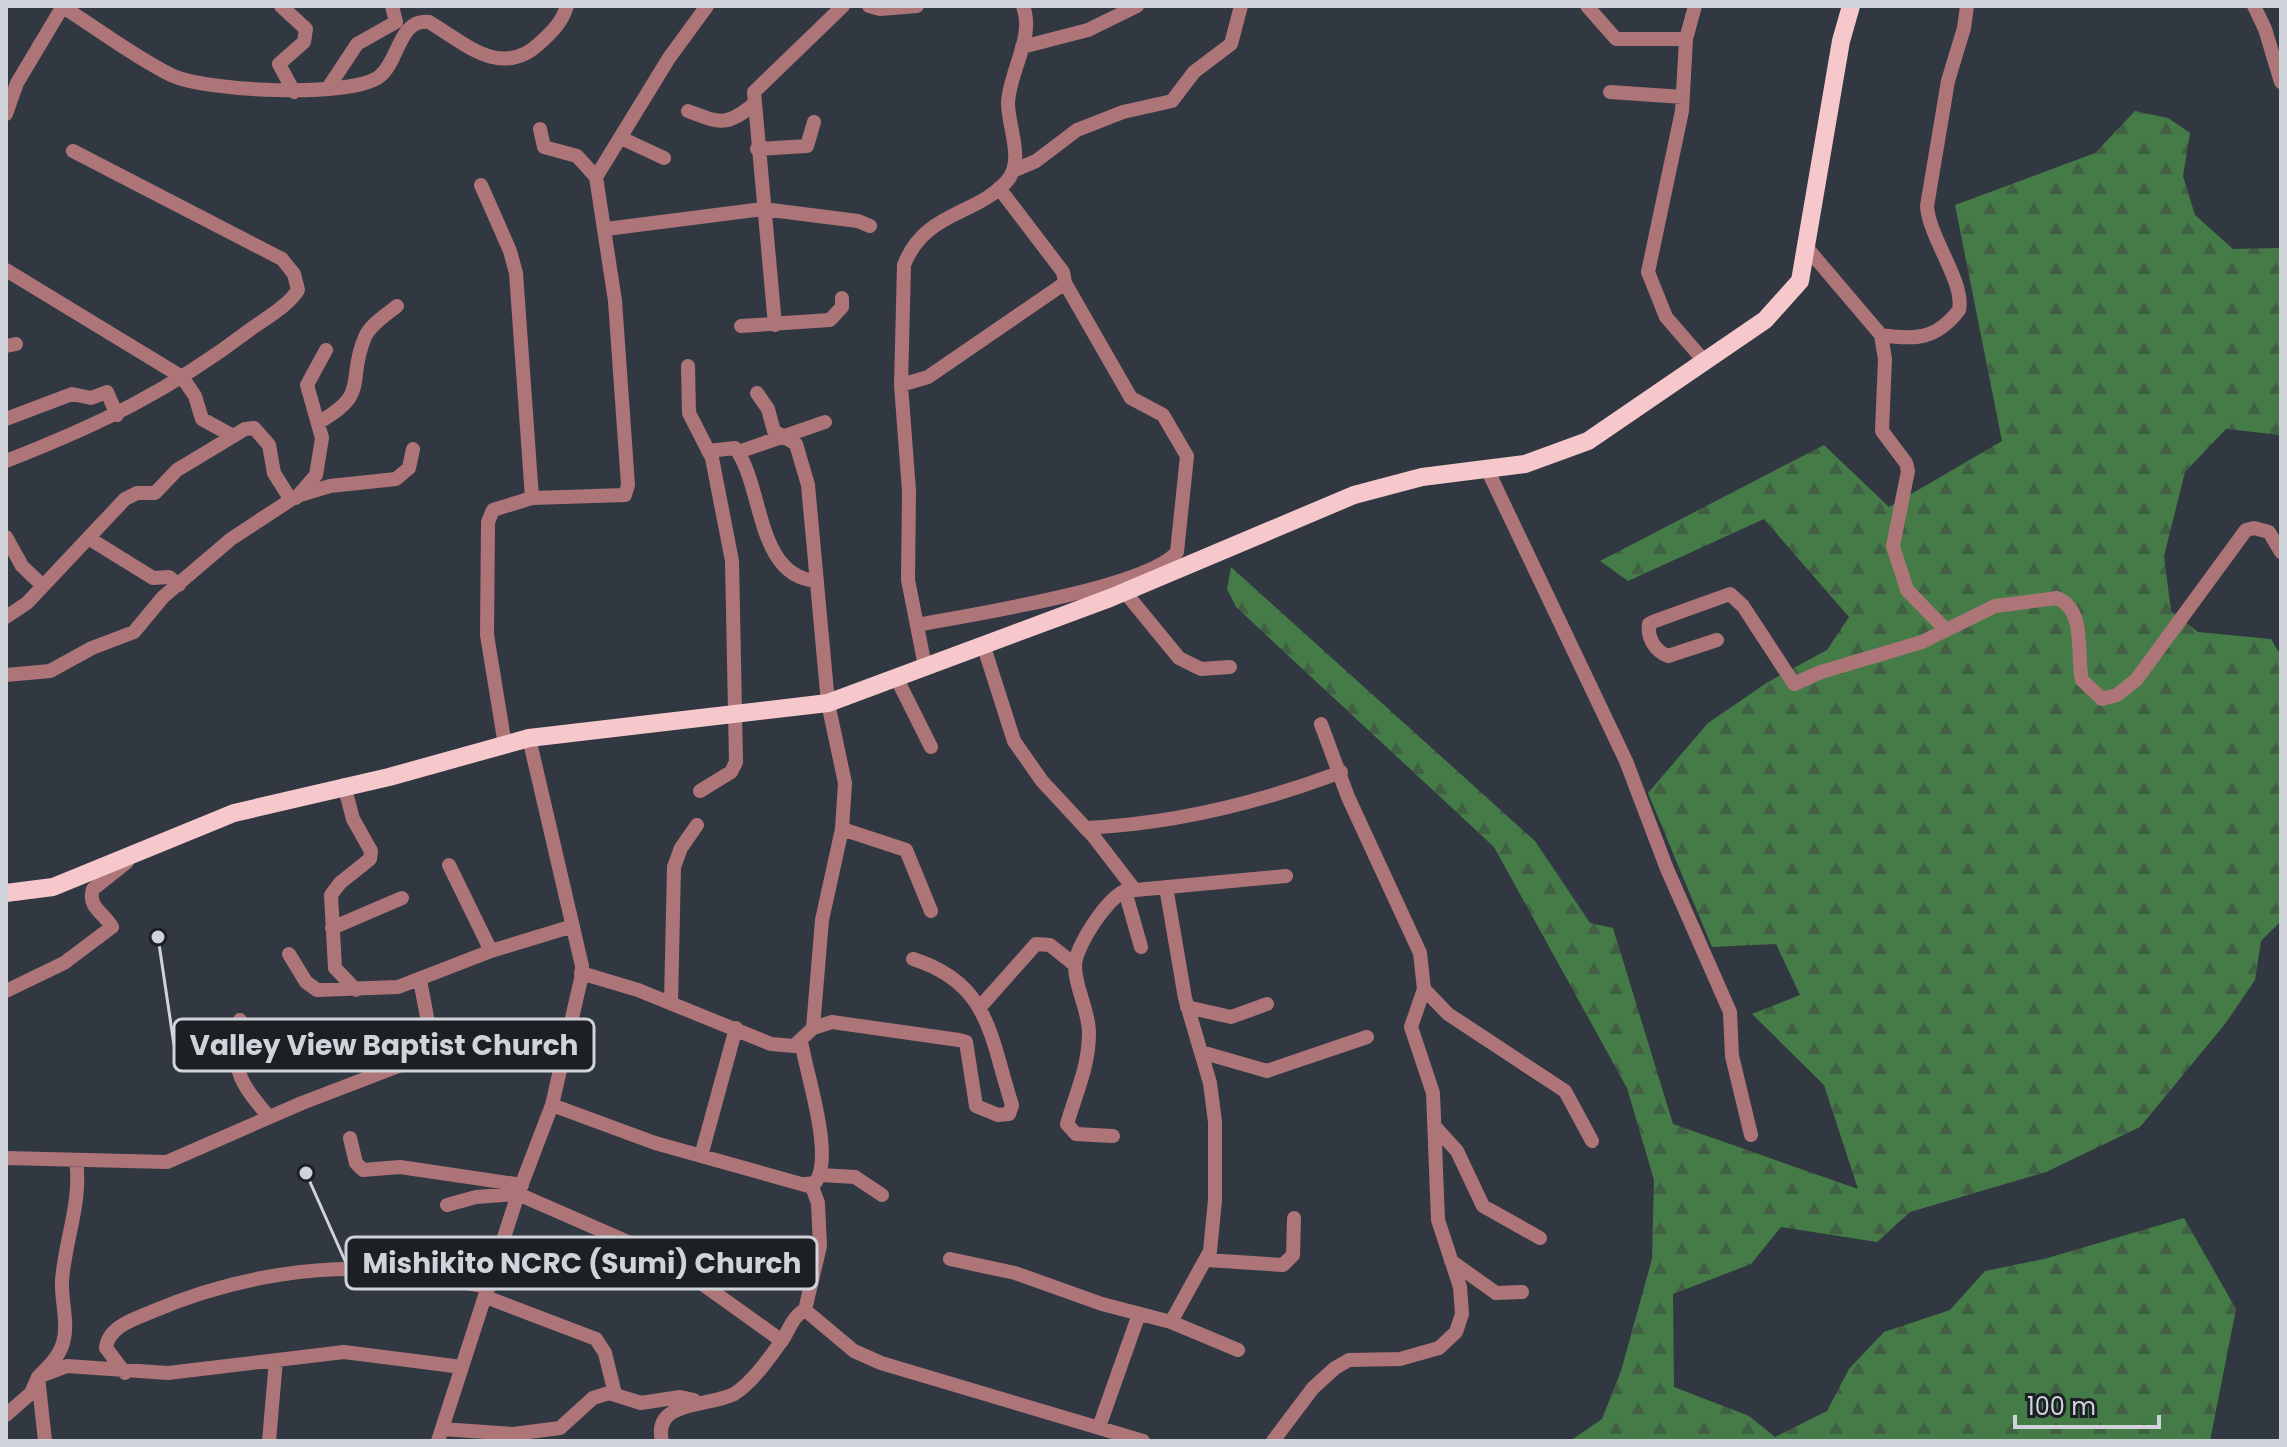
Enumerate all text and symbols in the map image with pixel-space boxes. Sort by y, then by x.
callout: Valley View Baptist Church [174,1019,594,1071]
text: Valley View Baptist Church [190,1026,578,1065]
callout: Mishikito NCRC (Sumi) Church [346,1237,817,1289]
text: Mishikito NCRC (Sumi) Church [363,1244,801,1283]
scale bar [2015,1379,2159,1429]
text: 100 m [2027,1390,2096,1423]

